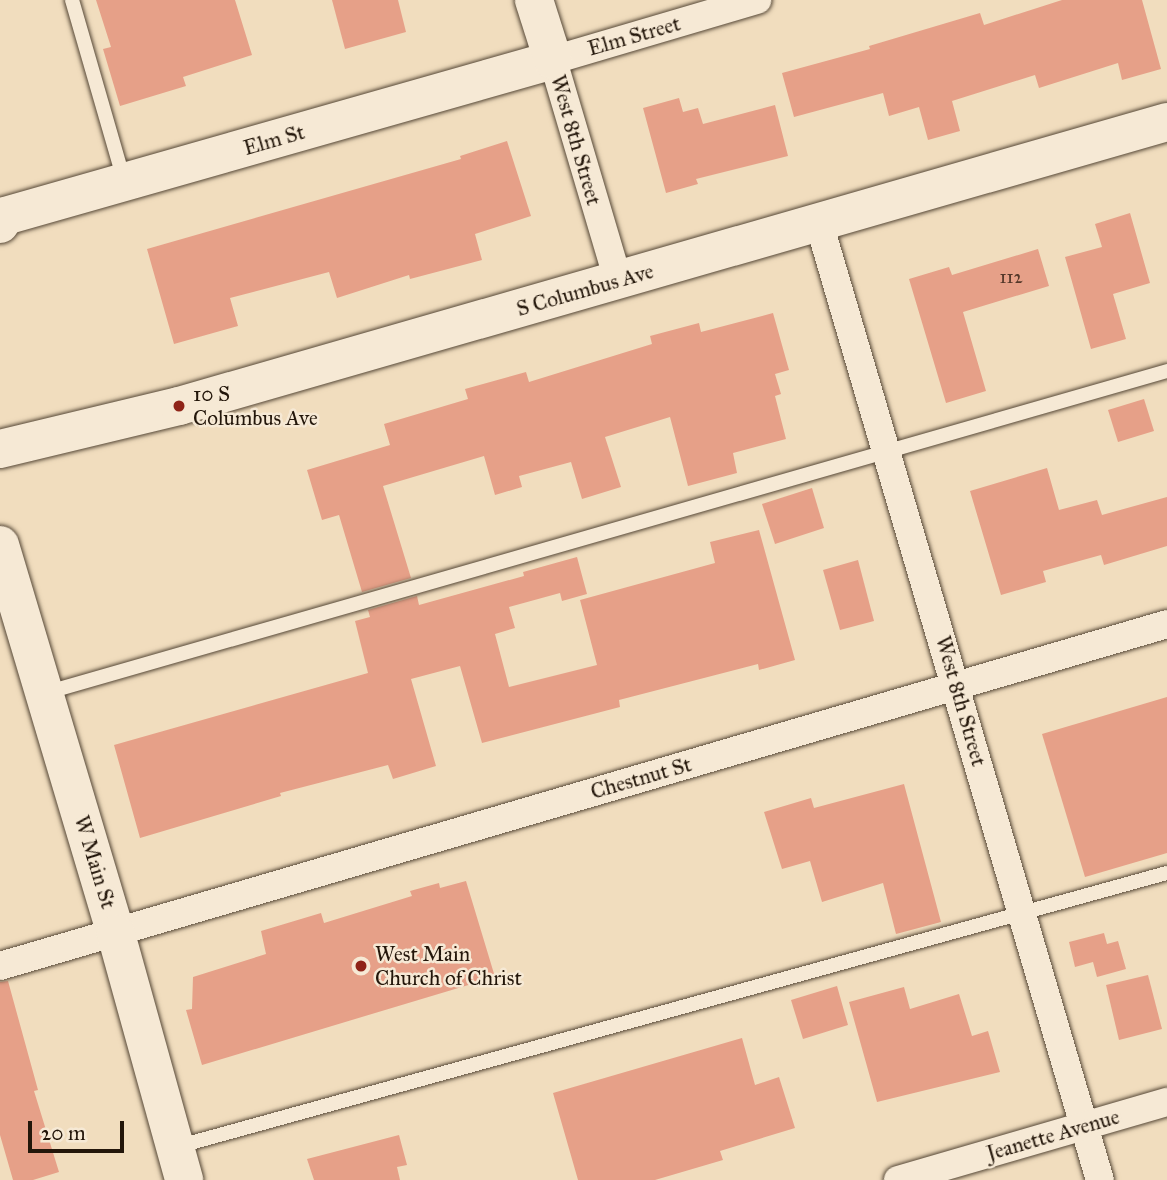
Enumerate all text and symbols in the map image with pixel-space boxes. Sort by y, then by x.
street label: Elm Street [585,11,683,61]
street label: West 8th Street [545,72,607,208]
street label: Elm St [241,119,307,161]
street label: S Columbus Ave [514,258,656,322]
house number: 112 [999,266,1023,288]
place label: 10 S Columbus Ave [193,381,318,431]
marker: 10 S Columbus Ave [171,398,187,414]
street label: West 8th Street [930,633,992,769]
street label: Chestnut St [588,752,694,804]
street label: W Main St [69,812,121,912]
place label: West Main Church of Christ [375,941,522,991]
marker: West Main Church of Christ [353,958,369,974]
street label: Jeanette Avenue [984,1104,1122,1166]
scale bar [32,1106,128,1150]
text: 20 m [41,1120,86,1146]

